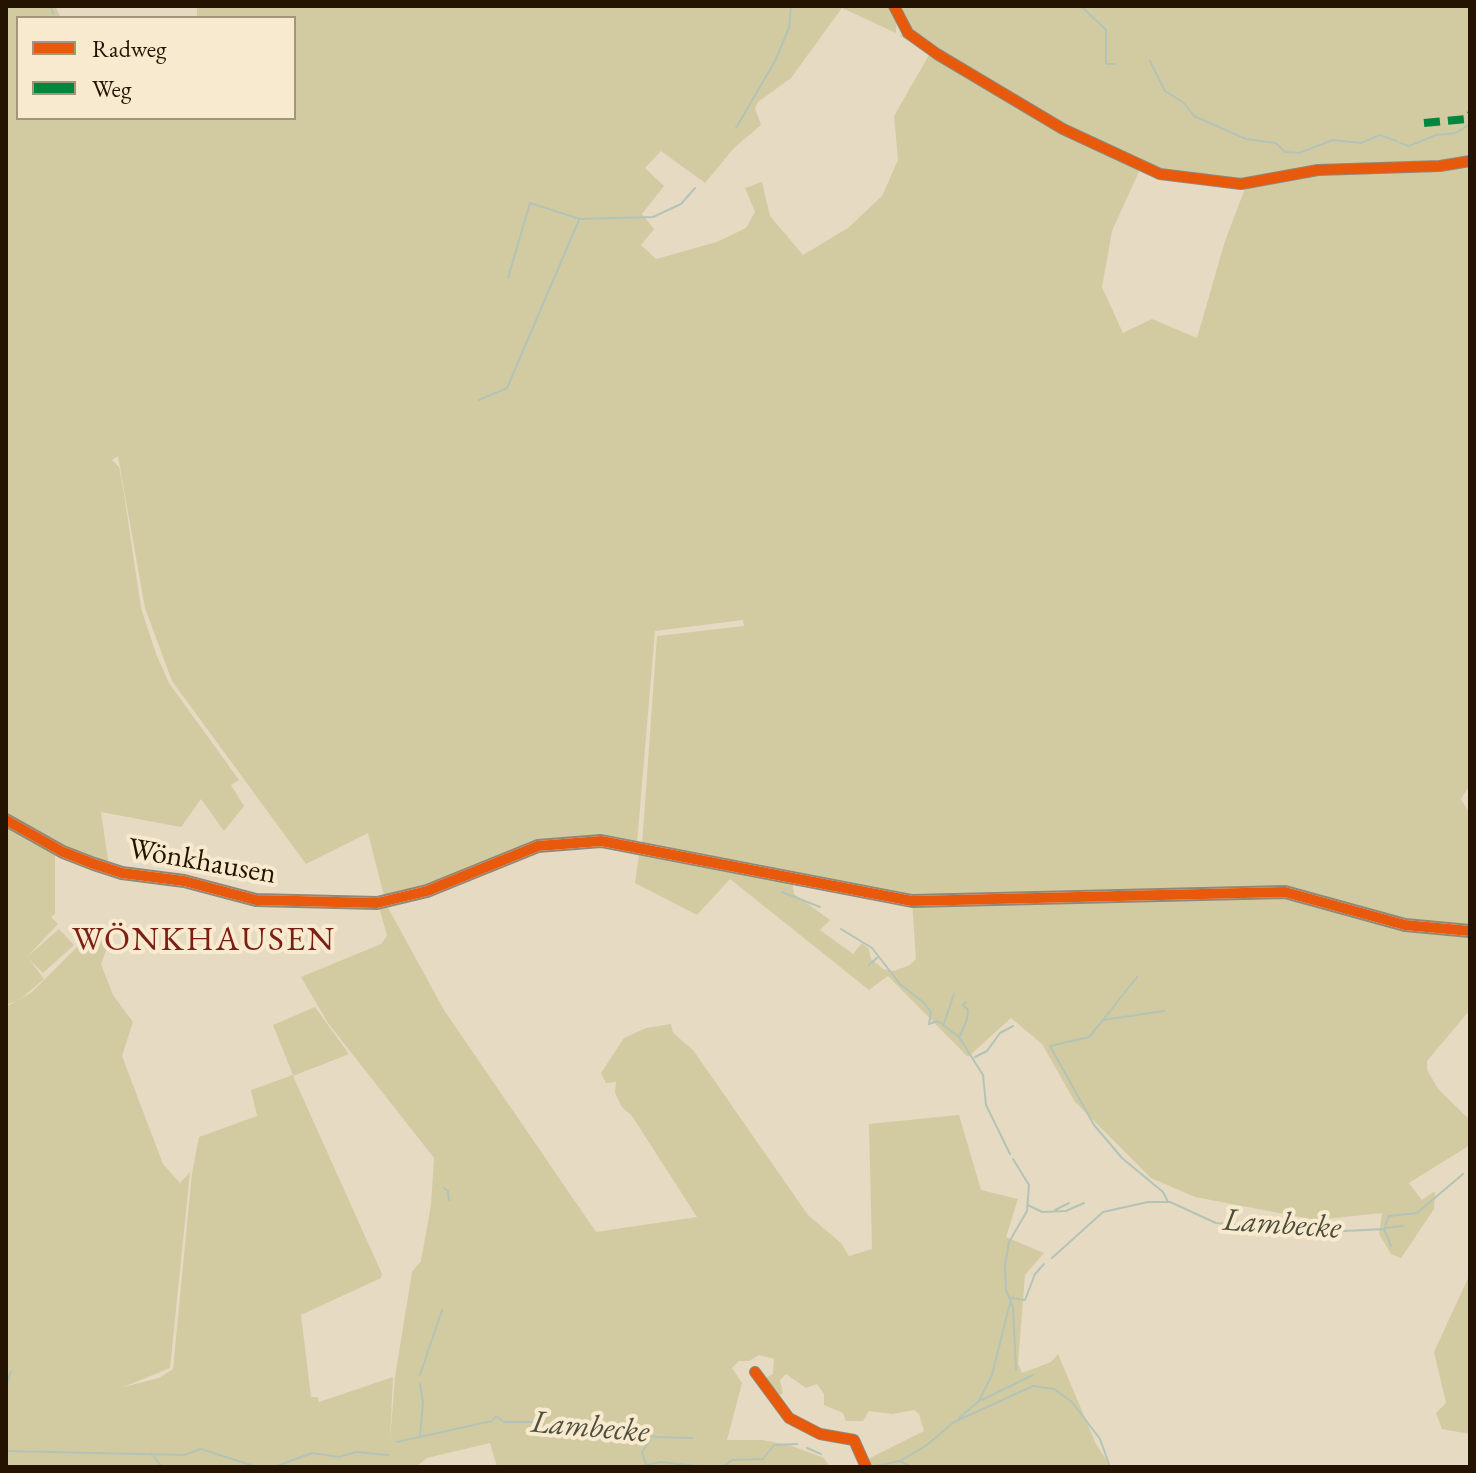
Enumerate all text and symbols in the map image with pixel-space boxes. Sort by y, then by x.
legend [16,16,296,120]
text: Radweg [92,33,166,64]
text: Weg [92,73,131,104]
street label: Wönkhausen [125,831,279,893]
district label: WÖNKHAUSEN [72,921,336,961]
water label: Lambecke [1222,1202,1342,1248]
water label: Lambecke [529,1404,651,1452]

